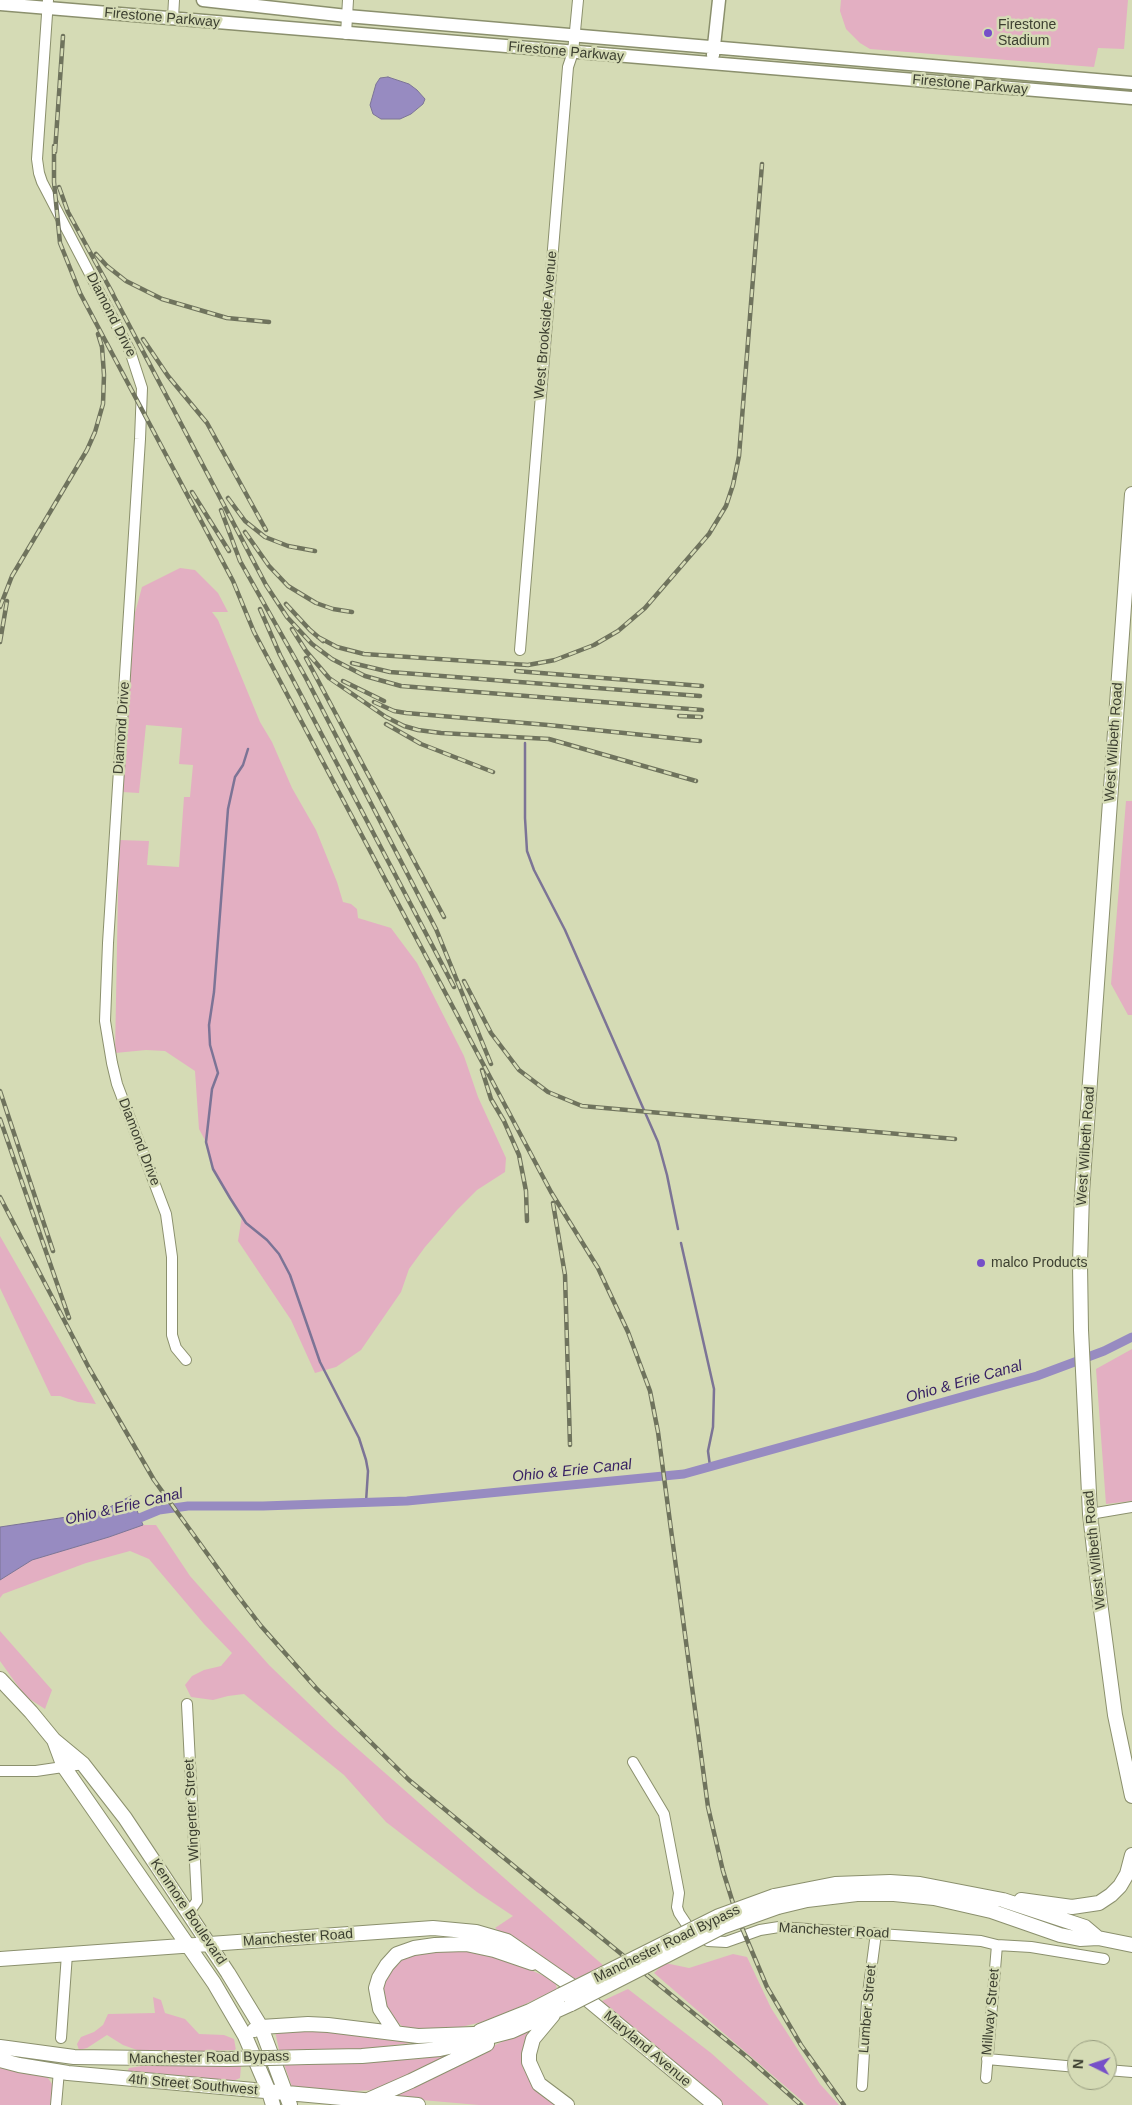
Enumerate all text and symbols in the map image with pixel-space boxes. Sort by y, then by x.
street label: Firestone Parkway [104,5,220,31]
place label: Firestone Stadium [998,17,1056,49]
marker: Firestone Stadium [982,27,994,39]
street label: Firestone Parkway [508,39,624,65]
street label: Firestone Parkway [912,72,1028,98]
street label: West Brookside Avenue [531,250,561,400]
street label: Diamond Drive [82,270,140,360]
street label: Diamond Drive [110,681,134,775]
street label: West Wilbeth Road [1101,682,1127,802]
street label: West Wilbeth Road [1073,1086,1099,1206]
street label: Diamond Drive [115,1096,163,1188]
place label: malco Products [991,1255,1087,1271]
marker: malco Products [975,1257,987,1269]
water label: Ohio & Erie Canal [904,1357,1024,1407]
water label: Ohio & Erie Canal [511,1456,633,1486]
water label: Ohio & Erie Canal [63,1485,185,1529]
street label: West Wilbeth Road [1080,1490,1110,1610]
street label: Wingerter Street [181,1759,203,1861]
street label: Kenmore Boulevard [146,1856,230,1968]
street label: Manchester Road Bypass [591,1901,743,1987]
street label: Manchester Road [778,1920,890,1942]
street label: Manchester Road [242,1926,354,1950]
street label: Lumber Street [856,1964,880,2054]
street label: Millway Street [979,1968,1003,2056]
street label: Maryland Avenue [600,2008,694,2090]
north arrow [1067,2040,1117,2090]
street label: Manchester Road Bypass [129,2048,289,2068]
text: N [1070,2058,1086,2070]
street label: 4th Street Southwest [128,2071,258,2099]

